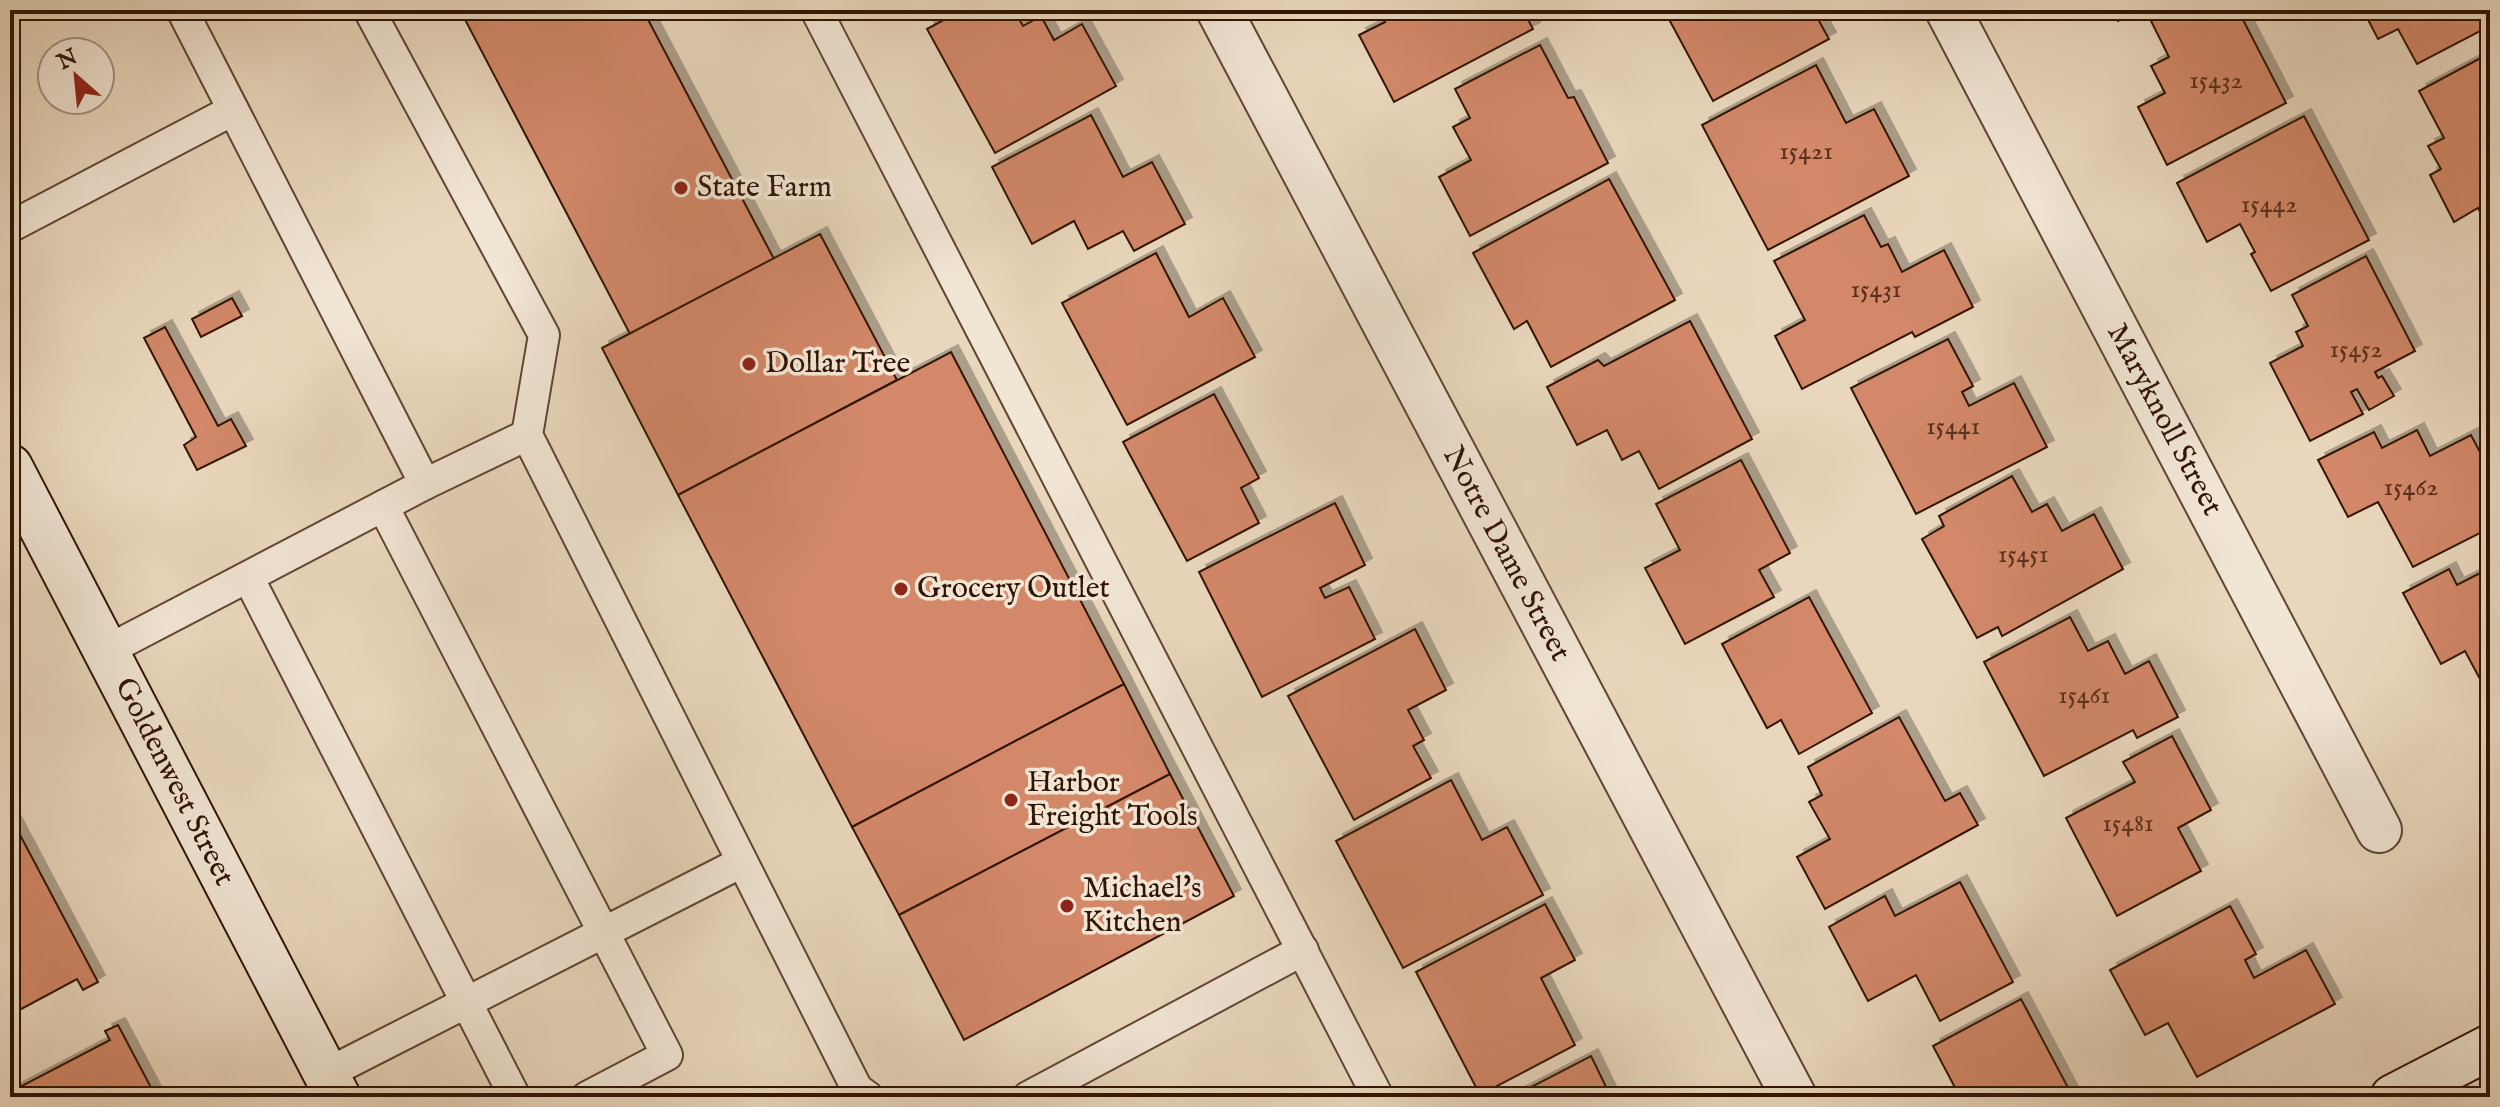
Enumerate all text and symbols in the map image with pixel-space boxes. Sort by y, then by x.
north arrow [36,36,116,116]
text: N [52,43,83,77]
house number: 15432 [2189,64,2243,97]
house number: 15421 [1779,135,1833,168]
place label: State Farm [697,169,832,207]
marker: State Farm [672,179,690,197]
house number: 15442 [2241,188,2297,221]
house number: 15431 [1850,273,1902,306]
street label: Maryknoll Street [2097,317,2231,523]
house number: 15452 [2329,333,2383,366]
place label: Dollar Tree [765,345,910,383]
marker: Dollar Tree [740,355,758,373]
house number: 15441 [1926,410,1980,443]
street label: Notre Dame Street [1433,440,1579,668]
house number: 15462 [2384,471,2438,504]
house number: 15451 [1998,538,2048,571]
place label: Grocery Outlet [917,570,1110,608]
marker: Grocery Outlet [892,580,910,598]
street label: Goldenwest Street [105,671,243,893]
house number: 15461 [2058,679,2110,712]
place label: Harbor Freight Tools [1027,764,1198,836]
marker: Harbor Freight Tools [1002,791,1020,809]
house number: 15481 [2102,807,2154,840]
place label: Michael's Kitchen [1083,870,1202,942]
marker: Michael's Kitchen [1058,897,1076,915]

